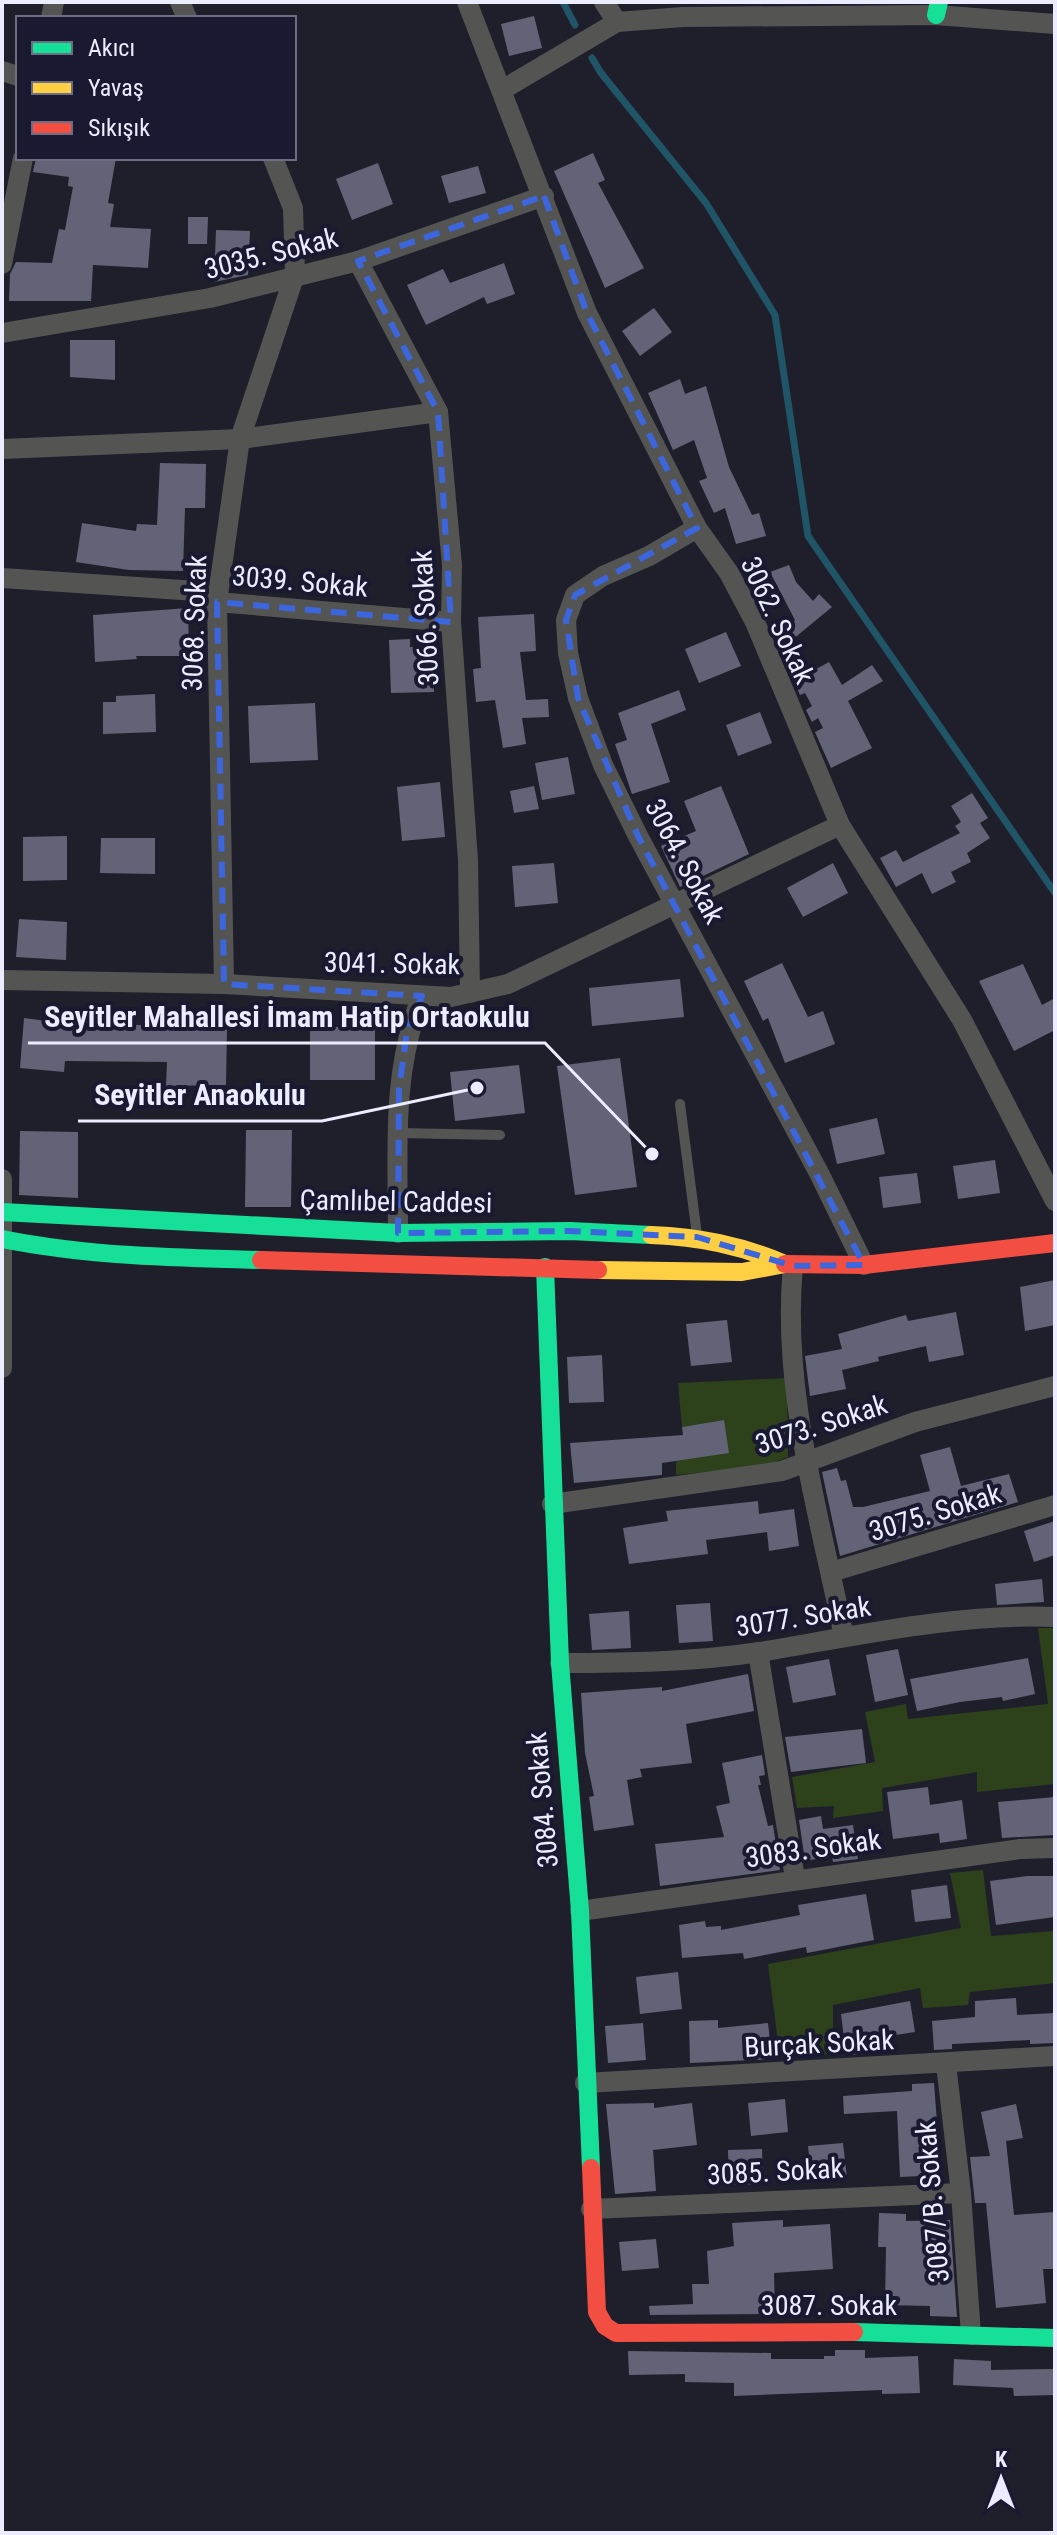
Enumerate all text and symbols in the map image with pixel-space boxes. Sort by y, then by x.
legend [16,16,296,160]
text: Akıcı [88,34,135,62]
text: Yavaş [88,74,144,102]
text: Sıkışık [88,114,150,142]
street label: 3035. Sokak [201,221,342,286]
street label: 3066. Sokak [405,549,446,687]
street label: 3062. Sokak [734,551,821,689]
street label: 3068. Sokak [176,554,213,692]
street label: 3039. Sokak [231,559,370,604]
street label: 3064. Sokak [638,793,731,929]
street label: 3041. Sokak [324,946,461,981]
callout: Seyitler Mahallesi İmam Hatip Ortaokulu [28,989,545,1043]
text: Seyitler Mahallesi İmam Hatip Ortaokulu [44,999,530,1034]
callout: Seyitler Anaokulu [78,1067,322,1121]
text: Seyitler Anaokulu [94,1077,306,1112]
street label: Çamlıbel Caddesi [299,1183,493,1220]
street label: 3073. Sokak [751,1388,891,1461]
street label: 3075. Sokak [865,1477,1006,1548]
street label: 3077. Sokak [733,1589,873,1643]
street label: 3084. Sokak [520,1730,565,1869]
street label: 3083. Sokak [743,1823,883,1874]
street label: Burçak Sokak [743,2023,895,2064]
street label: 3087/B. Sokak [909,2119,956,2284]
street label: 3085. Sokak [706,2151,844,2192]
street label: 3087. Sokak [761,2289,898,2322]
north arrow [961,2439,1041,2519]
text: K [995,2447,1008,2472]

